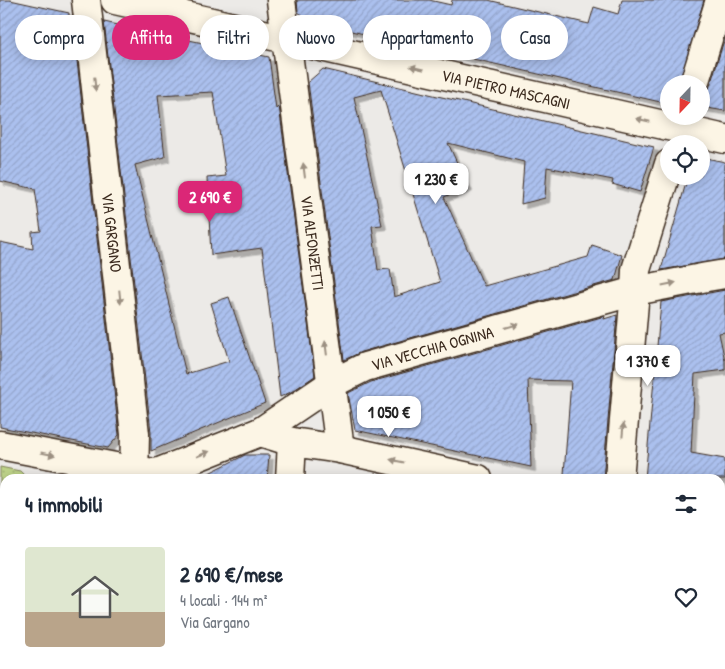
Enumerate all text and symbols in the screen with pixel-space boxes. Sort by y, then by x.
chip: Compra [15,15,102,60]
chip: Affitta [112,15,190,60]
chip: Filtri [200,15,269,60]
chip: Nuovo [279,15,353,60]
chip: Appartamento [363,15,491,60]
chip: Casa [501,15,568,60]
one-way arrow [409,64,424,72]
street label: VIA PIETRO MASCAGNI [439,64,572,114]
north arrow [660,75,710,125]
map controls [660,75,710,185]
one-way arrow [91,76,99,92]
one-way arrow [636,116,651,124]
button: locate [660,135,710,185]
one-way arrow [299,161,307,177]
pin: 1 230 € [390,162,482,205]
text: 1 230 € [415,168,457,190]
pin: 2 690 € [164,180,256,223]
text: 2 690 € [189,186,231,208]
street label: VIA GARGANO [97,192,128,274]
street label: VIA ALFONZETTI [296,194,330,292]
one-way arrow [661,280,677,288]
one-way arrow [116,290,124,306]
street label: VIA VECCHIA OGNINA [369,320,496,376]
one-way arrow [504,322,519,330]
one-way arrow [322,340,330,356]
pin: 1 370 € [602,344,694,387]
text: 1 370 € [626,350,670,372]
pin: 1 050 € [343,396,435,438]
text: 1 050 € [368,401,410,423]
one-way arrow [619,422,627,438]
one-way arrow [195,450,210,458]
one-way arrow [40,451,56,459]
one-way arrow [389,457,404,465]
text: 4 immobili [25,490,103,519]
icon: filters [672,490,700,518]
text: 2 690 €/mese [180,560,283,589]
icon: home [65,567,125,627]
icon: heart [672,583,700,611]
text: 4 locali · 144 m² [180,589,267,611]
text: Via Gargano [180,611,250,633]

